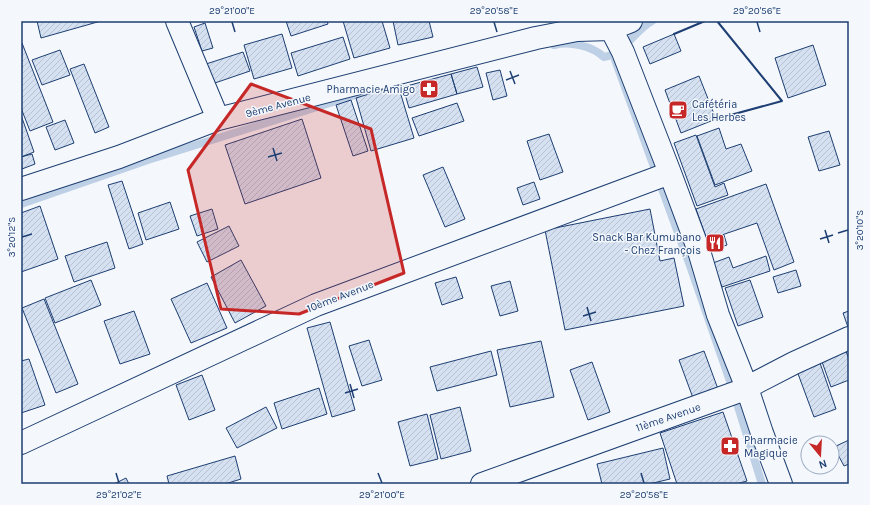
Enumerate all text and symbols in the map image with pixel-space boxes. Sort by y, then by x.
text: 29°21'00"E [209,5,255,17]
text: 29°20'58"E [470,5,518,17]
text: 29°20'56"E [733,5,781,17]
pharmacy icon: Pharmacie Amigo [418,78,440,100]
place label: Pharmacie Amigo [327,83,415,96]
street label: 9ème Avenue [244,90,312,120]
place label: Cafétéria Les Herbes [692,98,746,124]
cafe icon: Cafétéria Les Herbes [667,99,689,121]
text: 3°20'10"S [854,210,866,250]
text: 3°20'12"S [6,217,18,257]
place label: Snack Bar Kumubano - Chez François [592,231,701,257]
restaurant icon: Snack Bar Kumubano - Chez François [704,232,726,254]
street label: 10ème Avenue [305,278,376,315]
street label: 11ème Avenue [634,400,703,435]
place label: Pharmacie Magique [744,434,798,460]
pharmacy icon: Pharmacie Magique [719,435,741,457]
north arrow [800,435,840,475]
text: N [817,457,829,471]
text: 29°21'02"E [96,489,142,501]
text: 29°21'00"E [359,489,405,501]
text: 29°20'58"E [620,489,668,501]

